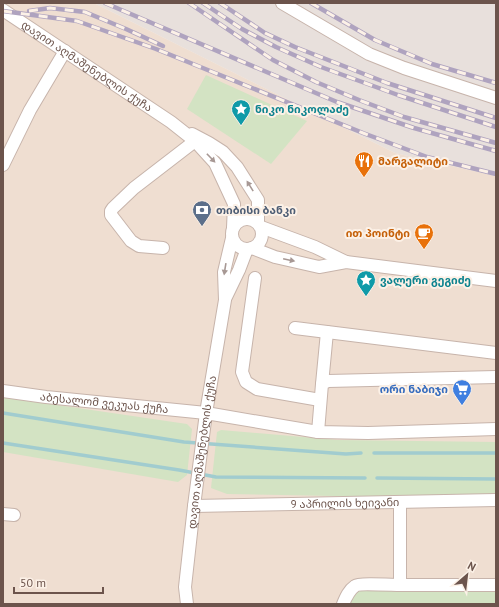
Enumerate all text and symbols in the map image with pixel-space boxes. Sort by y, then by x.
street label: დავით აღმაშენებლის ქუჩა [19,17,155,115]
place icon: ნიკო ნიკოლაძე [230,98,252,126]
place label: ნიკო ნიკოლაძე [255,102,349,116]
restaurant icon: მარგალიტი [353,150,375,178]
one-way arrow [206,153,215,163]
place label: მარგალიტი [378,154,448,168]
one-way arrow [246,181,254,192]
bank icon: თიბისი ბანკი [191,199,213,227]
place label: თიბისი ბანკი [216,203,296,217]
cafe icon: ით პოინტი [413,222,435,250]
place label: ით პოინტი [346,226,410,240]
one-way arrow [283,258,296,264]
one-way arrow [222,262,228,275]
place icon: ვალერი გეგიძე [355,269,377,297]
place label: ვალერი გეგიძე [380,273,471,287]
street label: დავით აღმაშენებლის ქუჩა [185,375,219,529]
supermarket icon: ორი ნაბიჯი [451,378,473,406]
place label: ორი ნაბიჯი [380,382,448,396]
street label: აბესალომ ვეკუას ქუჩა [39,389,169,416]
street label: 9 აპრილის ხეივანი [290,495,400,511]
north arrow [447,555,487,595]
text: N [465,558,478,574]
scale bar [14,569,103,595]
text: 50 m [20,575,46,590]

